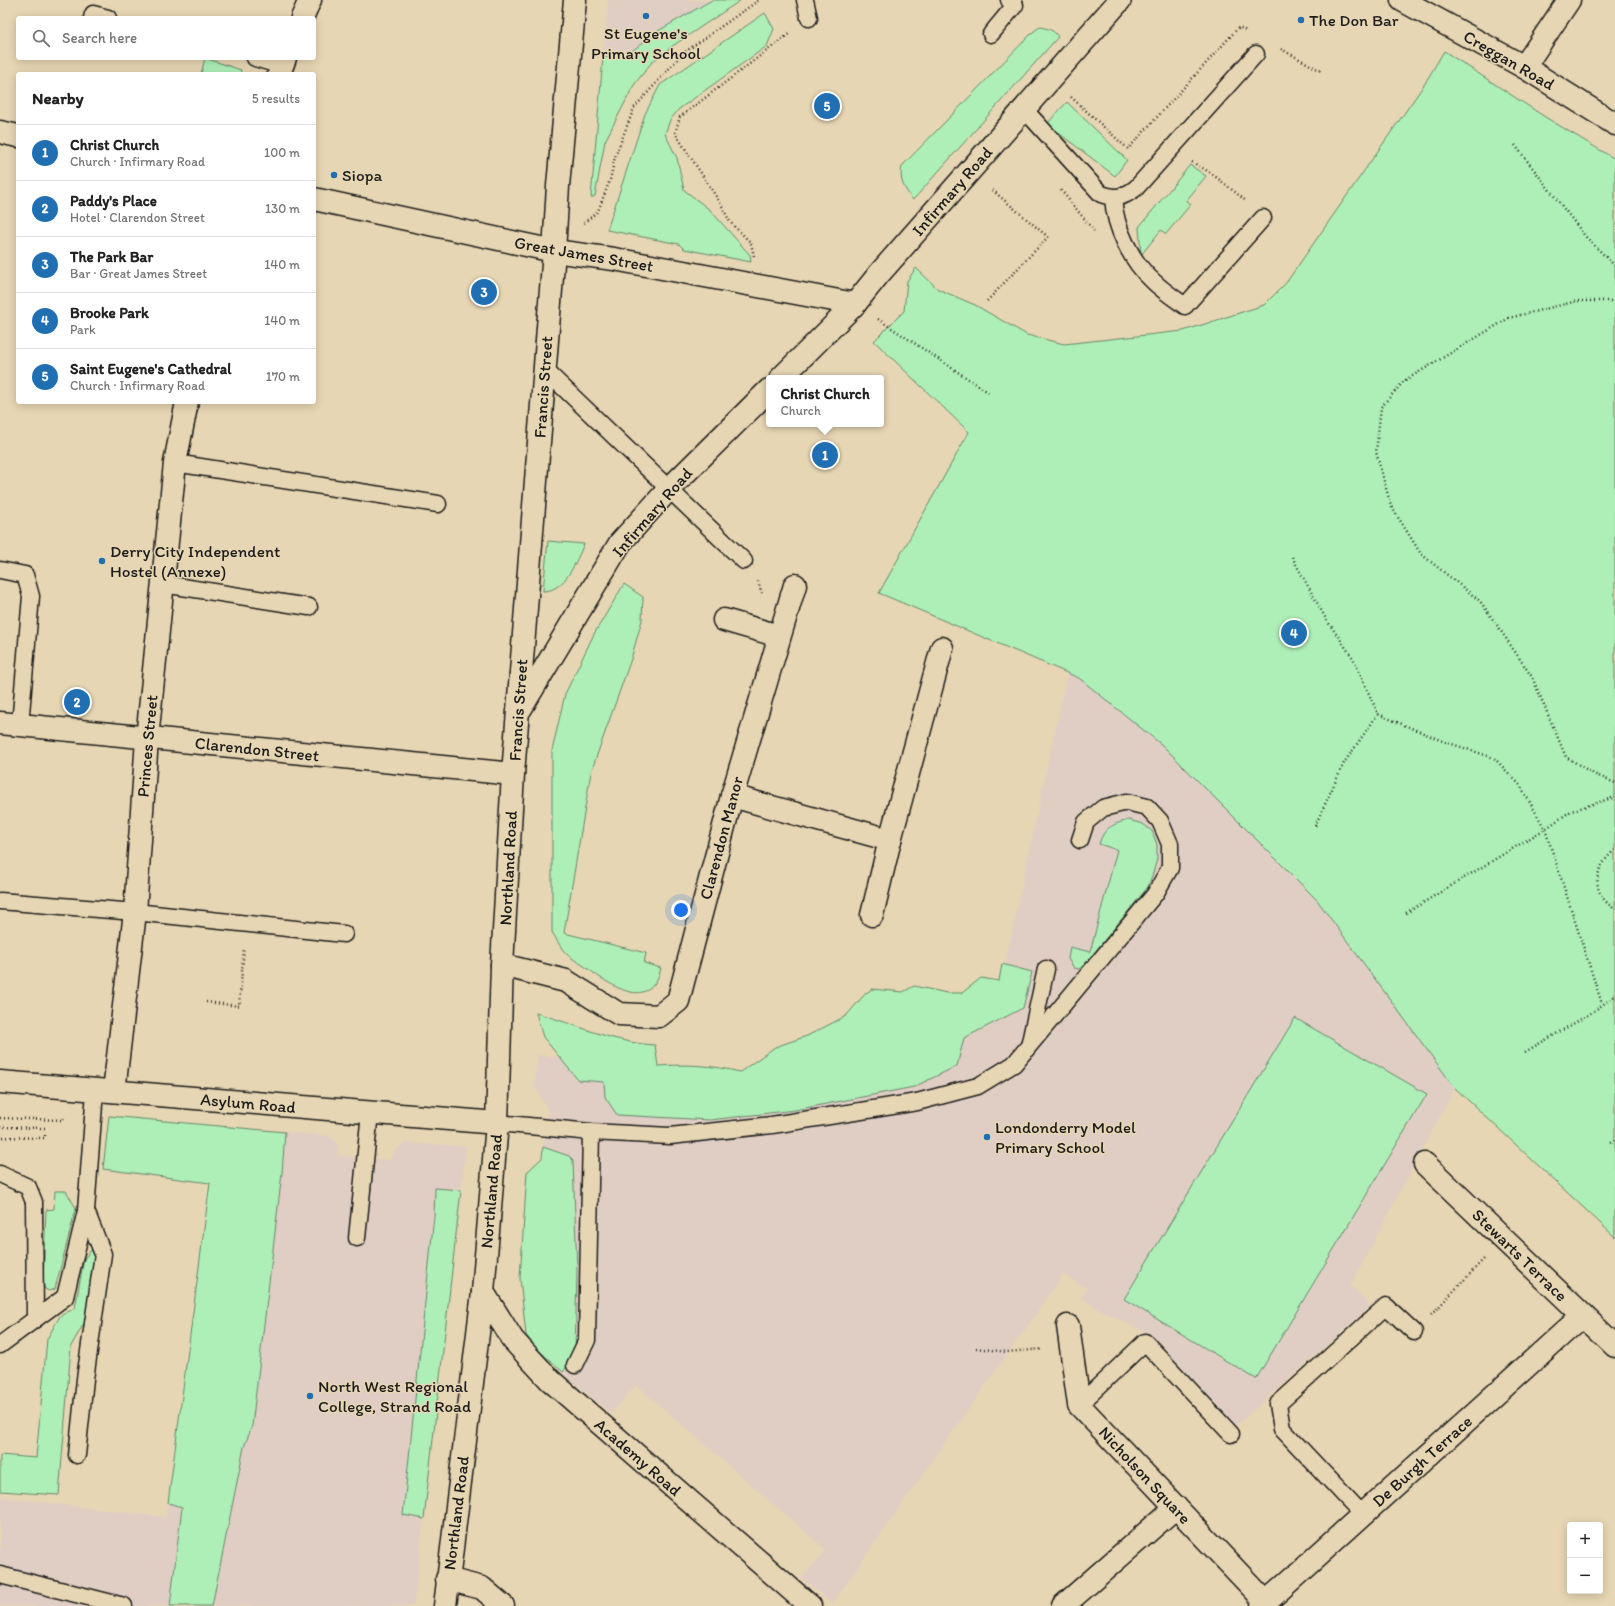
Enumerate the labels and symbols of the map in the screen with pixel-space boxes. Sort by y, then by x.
place label: The Don Bar [1309,10,1399,30]
marker: St Eugene's Primary School [641,11,651,21]
marker: The Don Bar [1296,15,1306,25]
place label: St Eugene's Primary School [591,23,701,63]
street label: Creggan Road [1460,26,1558,94]
pin: 5 [814,91,840,121]
street label: Infirmary Road [908,142,997,240]
place label: Siopa [342,165,383,185]
marker: Siopa [329,170,339,180]
street label: Great James Street [513,232,655,276]
pin: 3 [471,277,497,307]
street label: Francis Street [529,335,557,439]
pin: 1 [812,440,838,470]
street label: Infirmary Road [608,463,697,561]
place label: Derry City Independent Hostel (Annexe) [110,541,280,581]
marker: Derry City Independent Hostel (Annexe) [97,556,107,566]
pin: 4 [1281,618,1307,648]
street label: Francis Street [504,658,532,762]
pin: 2 [64,687,90,717]
street label: Princes Street [133,694,161,798]
street label: Clarendon Street [194,733,321,766]
street label: Clarendon Manor [695,774,747,902]
street label: Northland Road [495,810,521,926]
your location [671,900,691,920]
street label: Asylum Road [200,1089,296,1117]
place label: Londonderry Model Primary School [995,1117,1136,1157]
street label: Northland Road [476,1132,506,1249]
marker: Londonderry Model Primary School [982,1132,992,1142]
street label: Stewarts Terrace [1468,1205,1572,1305]
place label: North West Regional College, Strand Road [318,1376,471,1416]
marker: North West Regional College, Strand Road [305,1391,315,1401]
street label: De Burgh Terrace [1368,1411,1476,1511]
street label: Academy Road [591,1414,685,1500]
street label: Nicholson Square [1095,1422,1195,1528]
street label: Northland Road [439,1454,473,1571]

